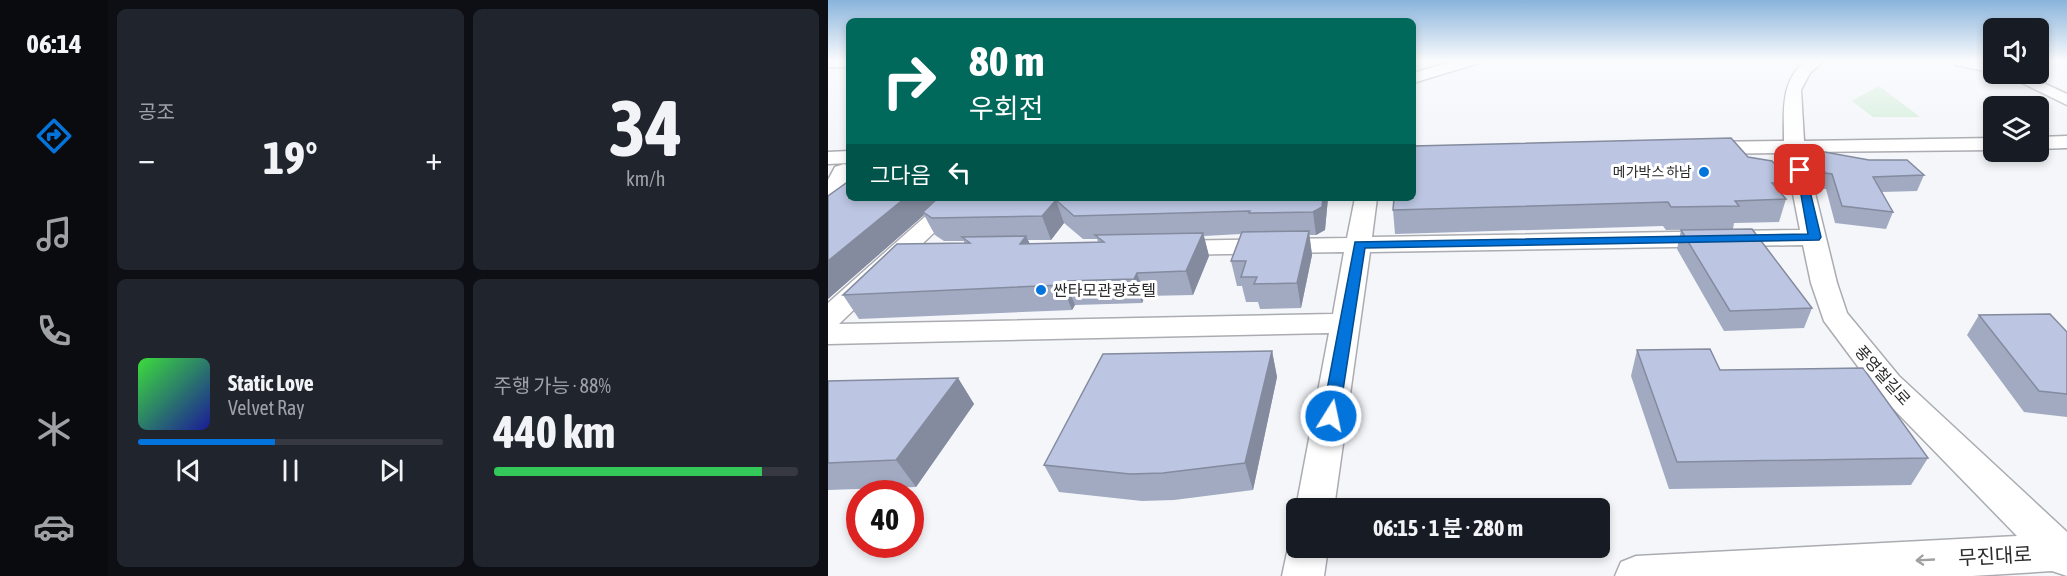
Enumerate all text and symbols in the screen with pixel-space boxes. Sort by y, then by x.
map controls [1983,18,2049,162]
button: sound [1983,18,2049,84]
text: 06:14 [26,28,82,59]
text: 80 m [969,37,1044,85]
icon: right [870,42,948,120]
text: 34 [609,83,682,173]
text: 우회전 [969,93,1044,124]
button: layers [1983,96,2049,162]
text: 공조 [138,100,175,123]
icon: directions [33,115,75,157]
text: 19° [263,132,318,184]
text: − [138,139,155,177]
text: + [425,139,442,177]
pin [1774,144,1825,195]
icon: arrive [1783,153,1816,186]
icon: left [943,156,976,189]
text: 그다음 [870,162,931,188]
place label: 메가박스 하남 [1613,164,1692,180]
marker: 메가박스 하남 [1697,165,1711,179]
text: km/h [626,167,666,190]
icon: music [33,213,75,255]
place label: 싼타모관광호텔 [1053,281,1156,299]
marker: 싼타모관광호텔 [1034,283,1048,297]
icon: phone [33,310,75,352]
street label: 풍영철길로 [1852,342,1914,409]
text: Static Love [228,370,314,396]
text: 주행 가능 · 88% [494,374,611,397]
position arrow [1299,384,1363,448]
text: Velvet Ray [228,396,305,419]
text: 440 km [494,406,615,458]
icon: climate [33,408,75,450]
icon: previous [172,454,205,487]
icon: pause [274,454,307,487]
icon: next [375,454,408,487]
speed limit sign: 40 [846,480,924,558]
icon: car [33,506,75,548]
text: 06:15 · 1 분 · 280 m [1373,515,1523,541]
street label: 무진대로 [1958,542,2032,569]
one-way arrow [1915,554,1935,565]

